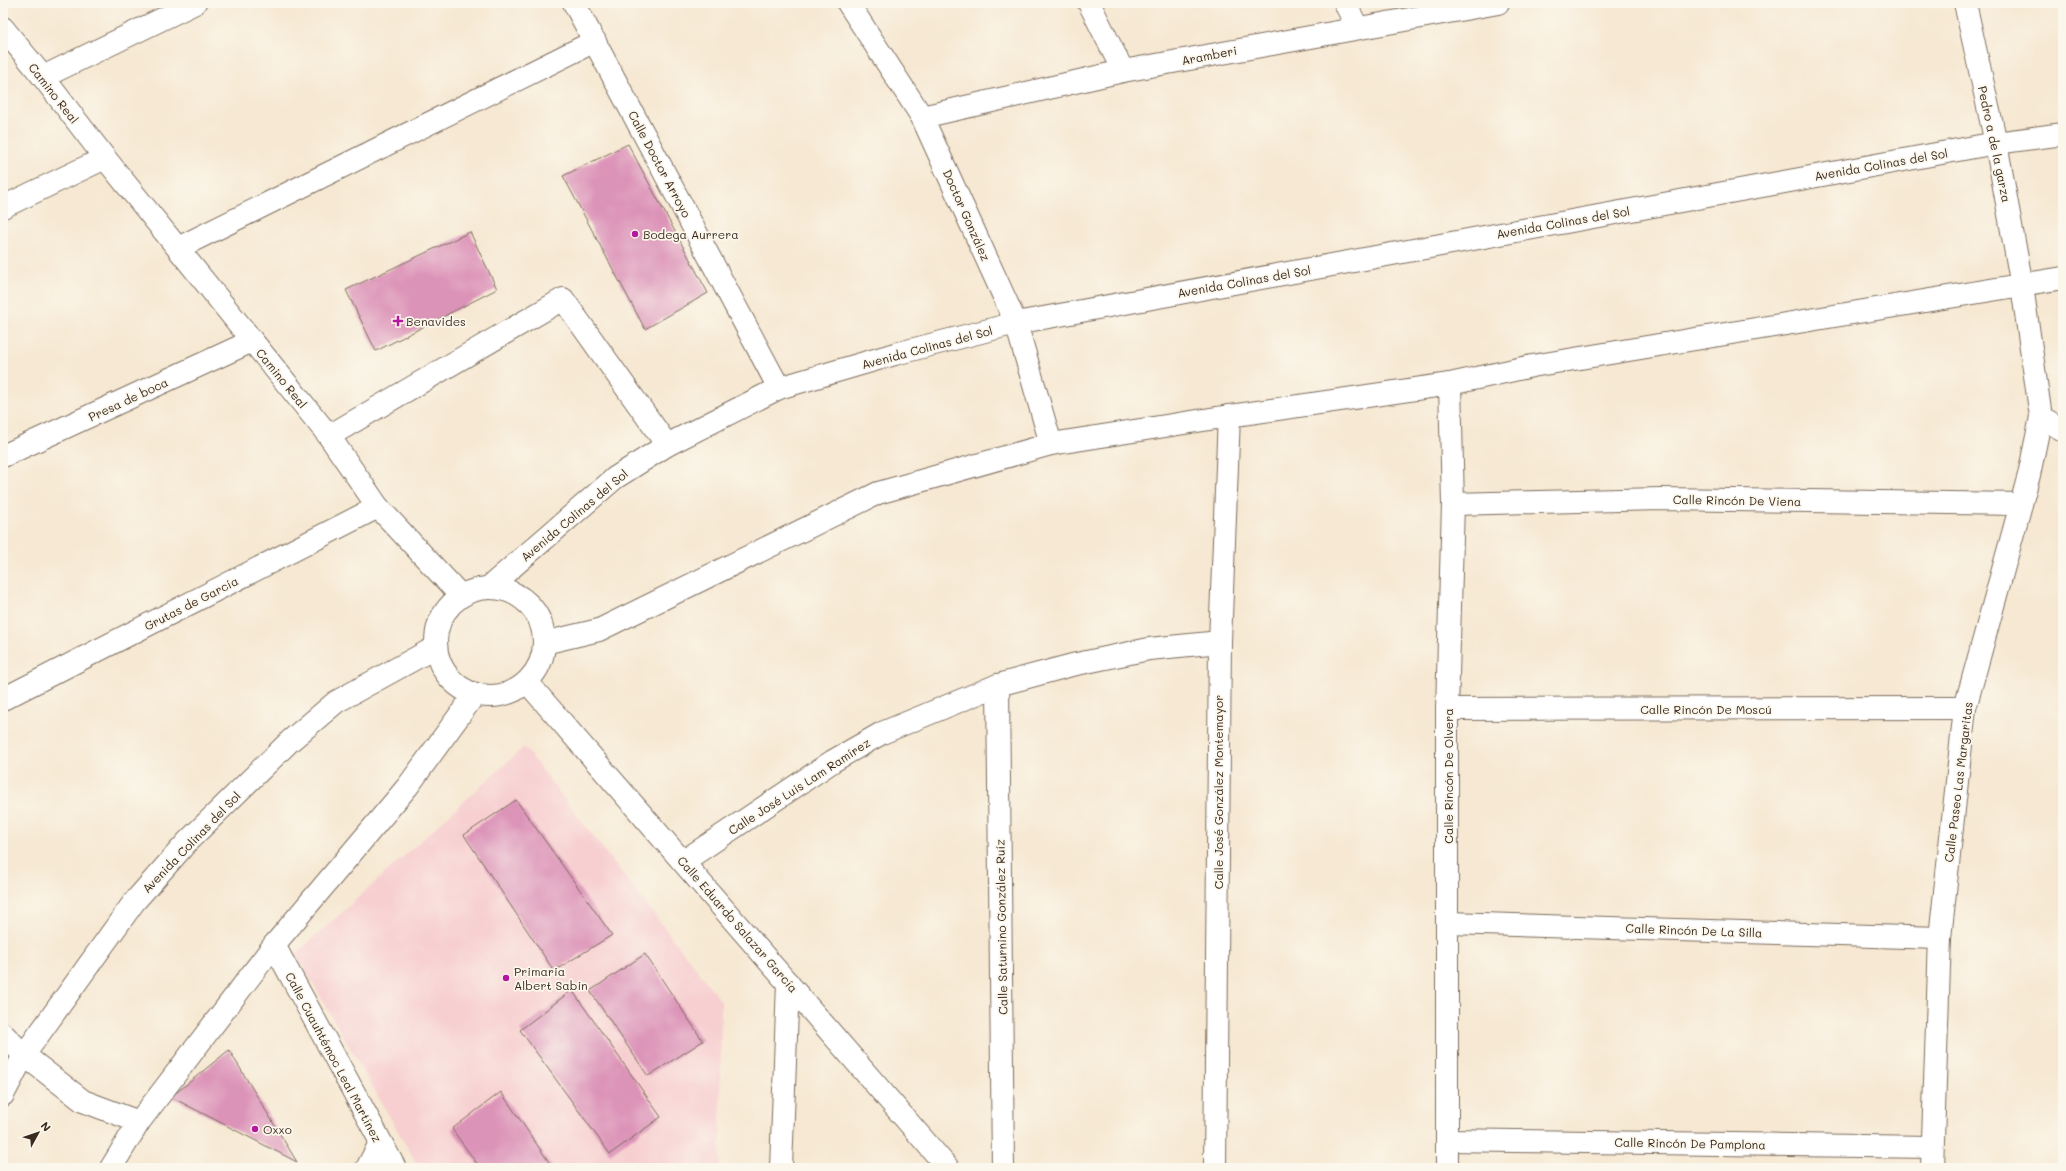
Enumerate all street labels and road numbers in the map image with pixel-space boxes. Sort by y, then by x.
street label: Aramberi [1180,42,1238,68]
street label: Camino Real [25,60,83,126]
street label: Pedro a de la garza [1975,84,2015,204]
street label: Calle Doctor Arroyo [625,108,695,220]
street label: Avenida Colinas del Sol [1813,144,1949,184]
street label: Doctor González [940,167,994,264]
street label: Avenida Colinas del Sol [1495,202,1631,242]
street label: Avenida Colinas del Sol [1176,261,1312,301]
street label: Avenida Colinas del Sol [860,322,994,372]
street label: Camino Real [253,345,311,411]
street label: Presa de boca [86,374,170,424]
street label: Avenida Colinas del Sol [517,465,631,565]
street label: Calle Rincón De Viena [1673,491,1801,509]
street label: Grutas de García [141,572,241,634]
street label: Calle José González Montemayor [1210,695,1226,889]
street label: Calle Rincón De Moscú [1640,701,1772,717]
street label: Calle Paseo Las Margaritas [1940,701,1976,863]
street label: Calle Rincón De Olvera [1440,708,1456,844]
street label: Calle José Luis Lam Ramírez [725,734,873,838]
street label: Avenida Colinas del Sol [138,788,244,896]
street label: Calle Saturnino González Ruíz [991,839,1011,1015]
street label: Calle Eduardo Salazar García [674,852,802,996]
street label: Calle Rincón De La Silla [1625,920,1763,940]
street label: Calle Cuauhtémoc Leal Martínez [282,969,386,1145]
street label: Calle Rincón De Pamplona [1614,1134,1766,1152]

